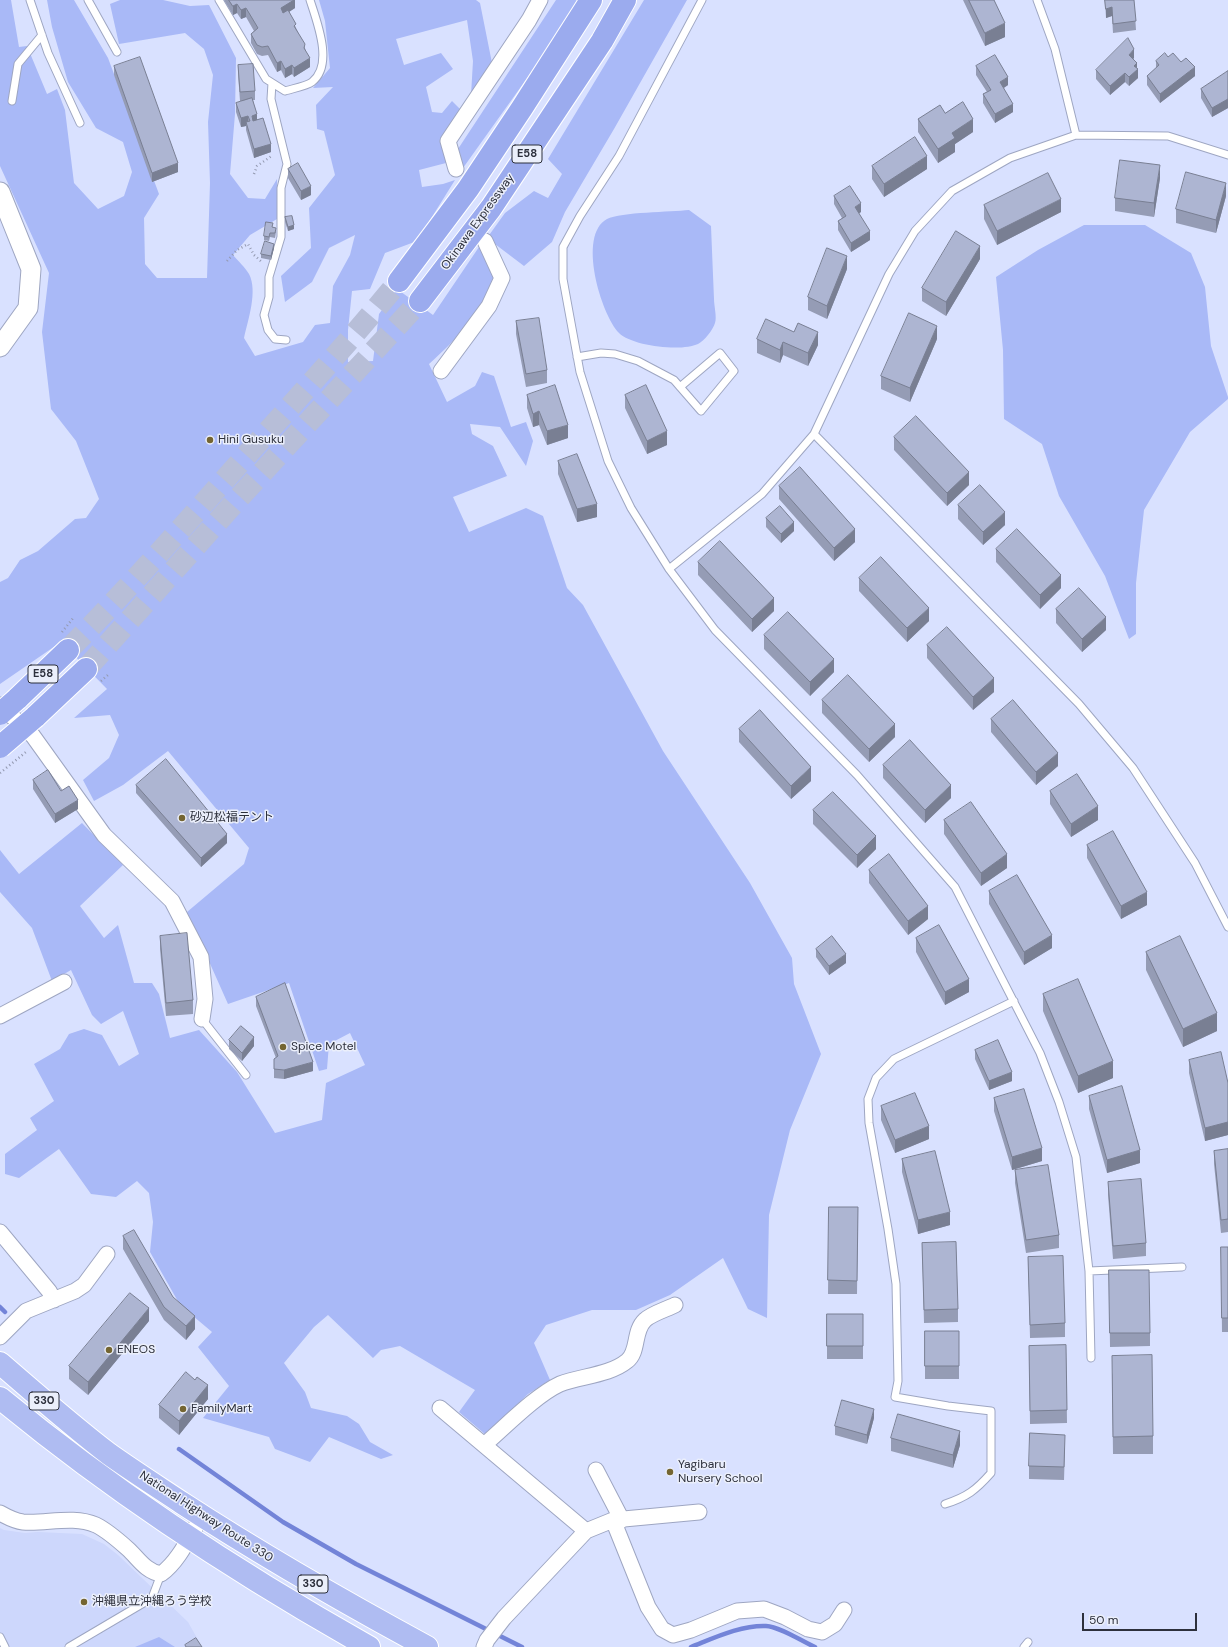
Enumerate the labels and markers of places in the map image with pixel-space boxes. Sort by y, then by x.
place label: Hini Gusuku [218,433,284,447]
marker: Hini Gusuku [205,435,215,445]
place label: 砂辺松福テント [190,811,274,825]
marker: 砂辺松福テント [177,813,187,823]
place label: Spice Motel [291,1040,356,1054]
marker: Spice Motel [278,1042,288,1052]
place label: ENEOS [117,1343,155,1357]
marker: ENEOS [104,1345,114,1355]
place label: FamilyMart [191,1402,252,1416]
marker: FamilyMart [178,1404,188,1414]
place label: Yagibaru Nursery School [678,1458,762,1486]
marker: Yagibaru Nursery School [665,1467,675,1477]
place label: 沖縄県立沖縄ろう学校 [92,1595,212,1609]
marker: 沖縄県立沖縄ろう学校 [79,1597,89,1607]

